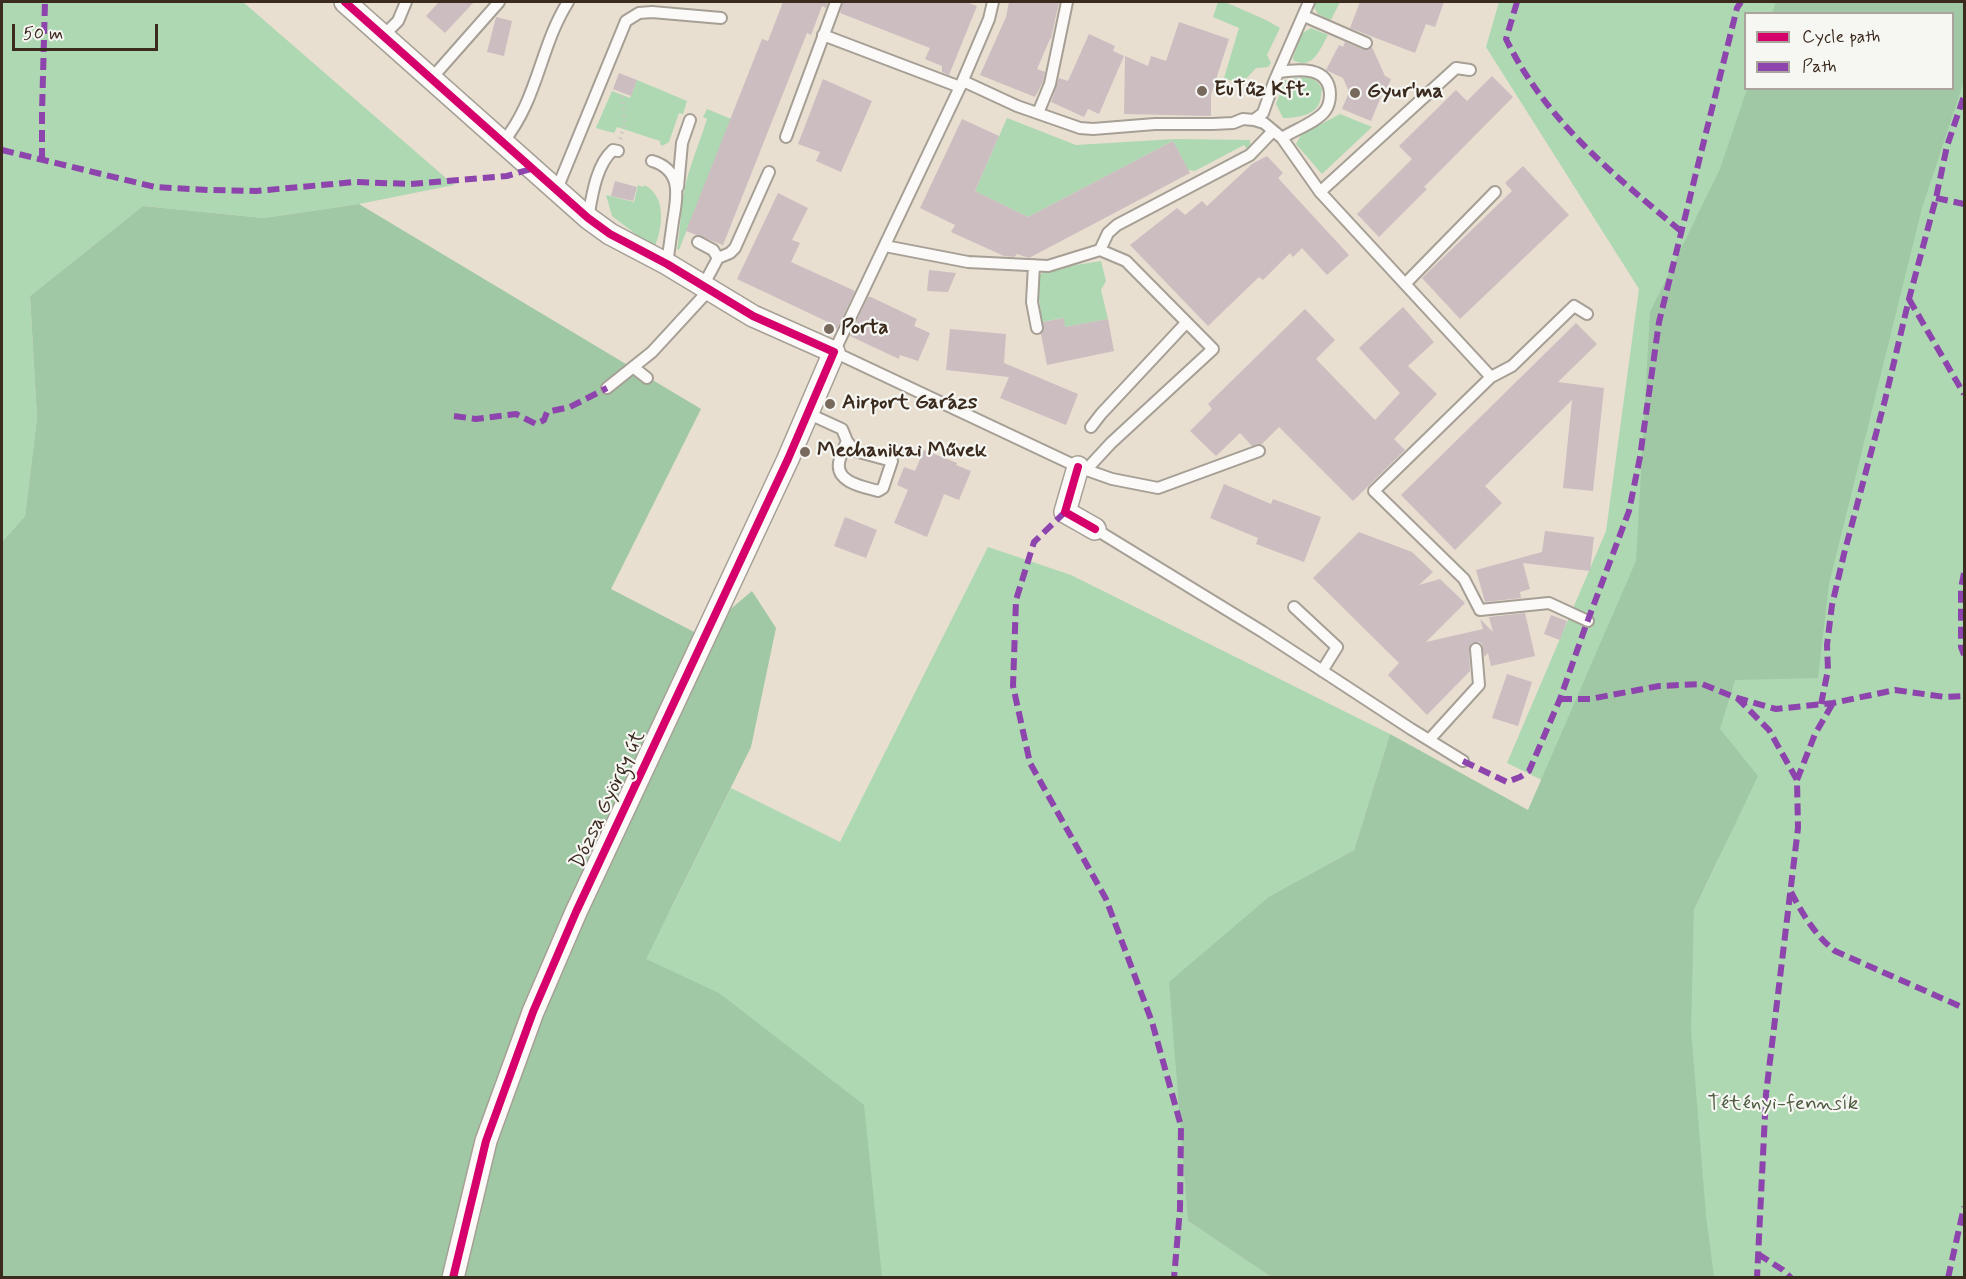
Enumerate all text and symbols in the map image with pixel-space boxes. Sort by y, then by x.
scale bar [15,12,160,50]
legend [1744,12,1954,90]
text: 50 m [23,22,63,46]
text: Cycle path [1802,25,1880,49]
text: Path [1802,55,1837,79]
place label: EuTűz Kft. [1214,78,1310,104]
place label: Gyur'ma [1367,80,1443,106]
marker: EuTűz Kft. [1195,84,1209,98]
marker: Gyur'ma [1348,86,1362,100]
place label: Porta [841,316,888,342]
marker: Porta [822,322,836,336]
place label: Airport Garázs [842,391,977,417]
marker: Airport Garázs [823,397,837,411]
place label: Mechanikai Művek [817,439,987,465]
marker: Mechanikai Művek [798,445,812,459]
street label: Dózsa György út [566,727,652,873]
park label: Tétényi-fennsík [1708,1092,1858,1118]

